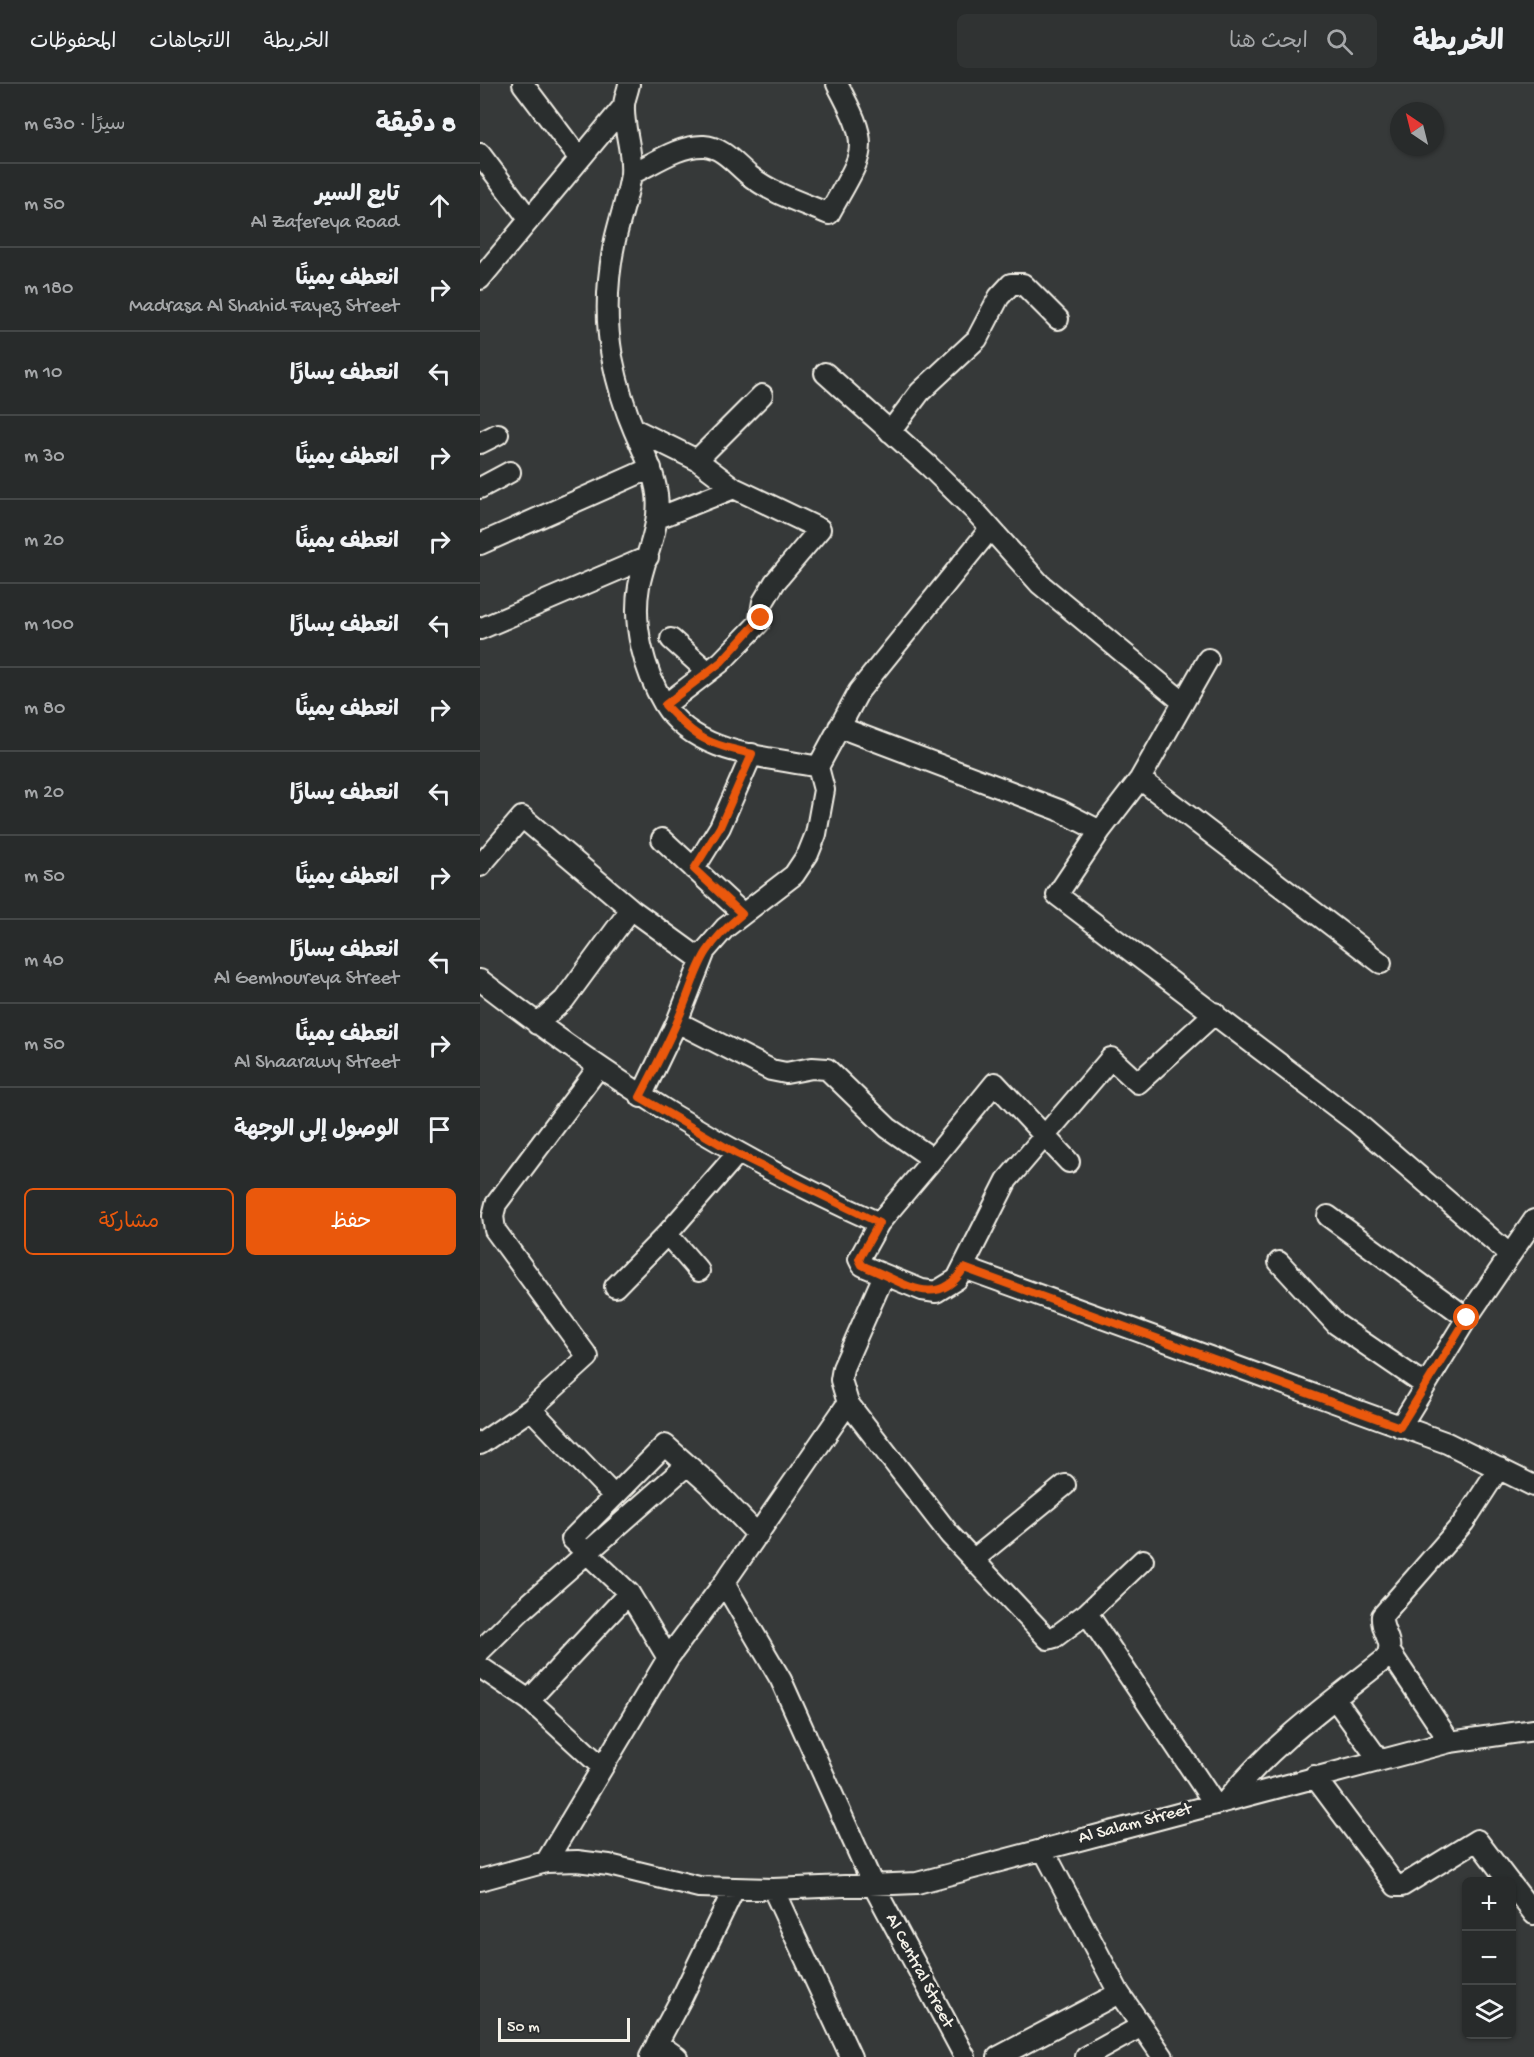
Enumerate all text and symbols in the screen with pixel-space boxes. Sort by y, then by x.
search box [957,14,1377,68]
icon: search [1323,25,1356,58]
text: الخريطة [1413,27,1504,60]
text: ابحث هنا [1229,30,1308,56]
text: المحفوظات [30,31,116,56]
text: الاتجاهات [149,31,231,56]
text: الخريطة [264,31,329,56]
north arrow [1390,102,1444,156]
text: 8 دقيقة [376,111,456,142]
text: سيرًا · 630 m [24,114,125,137]
text: تابع السير [315,183,399,209]
icon: ahead [423,189,456,222]
text: 50 m [24,194,65,217]
text: Al Zafereya Road [251,212,399,235]
text: انعطف يمينًا [296,267,399,293]
icon: right [423,273,456,306]
text: 180 m [24,278,73,301]
text: Madrasa Al Shahid Fayez Street [129,296,399,319]
icon: left [423,357,456,390]
text: 10 m [24,362,62,385]
text: انعطف يسارًا [290,362,399,388]
icon: right [423,441,456,474]
text: 30 m [24,446,65,469]
text: انعطف يمينًا [296,446,399,472]
icon: right [423,525,456,558]
text: 20 m [24,530,64,553]
text: انعطف يمينًا [296,530,399,556]
route end [747,604,773,630]
icon: left [423,609,456,642]
text: 100 m [24,614,74,637]
text: انعطف يسارًا [290,614,399,640]
icon: right [423,693,456,726]
text: 80 m [24,698,65,721]
text: انعطف يمينًا [296,698,399,724]
icon: left [423,777,456,810]
text: 20 m [24,782,64,805]
text: انعطف يسارًا [290,782,399,808]
icon: right [423,861,456,894]
text: 50 m [24,866,65,889]
text: انعطف يمينًا [296,866,399,892]
text: انعطف يسارًا [290,939,399,965]
icon: left [423,945,456,978]
text: 40 m [24,950,64,973]
text: Al Gemhoureya Street [214,968,399,991]
text: انعطف يمينًا [296,1023,399,1049]
icon: right [423,1029,456,1062]
text: 50 m [24,1034,65,1057]
text: Al Shaarawy Street [234,1052,399,1075]
icon: arrive [423,1113,456,1146]
text: الوصول إلى الوجهة [234,1118,399,1144]
button: مشاركة [24,1188,234,1255]
button: حفظ [246,1188,456,1255]
route start [1453,1304,1479,1330]
street label: Al Salam Street [1076,1798,1195,1849]
map controls [1462,1877,1516,2039]
button: + [1462,1877,1516,1931]
street label: Al Central Street [880,1910,959,2033]
button: − [1462,1931,1516,1985]
button: layers [1462,1985,1516,2039]
scale bar [498,2015,630,2042]
text: 50 m [507,2019,540,2038]

